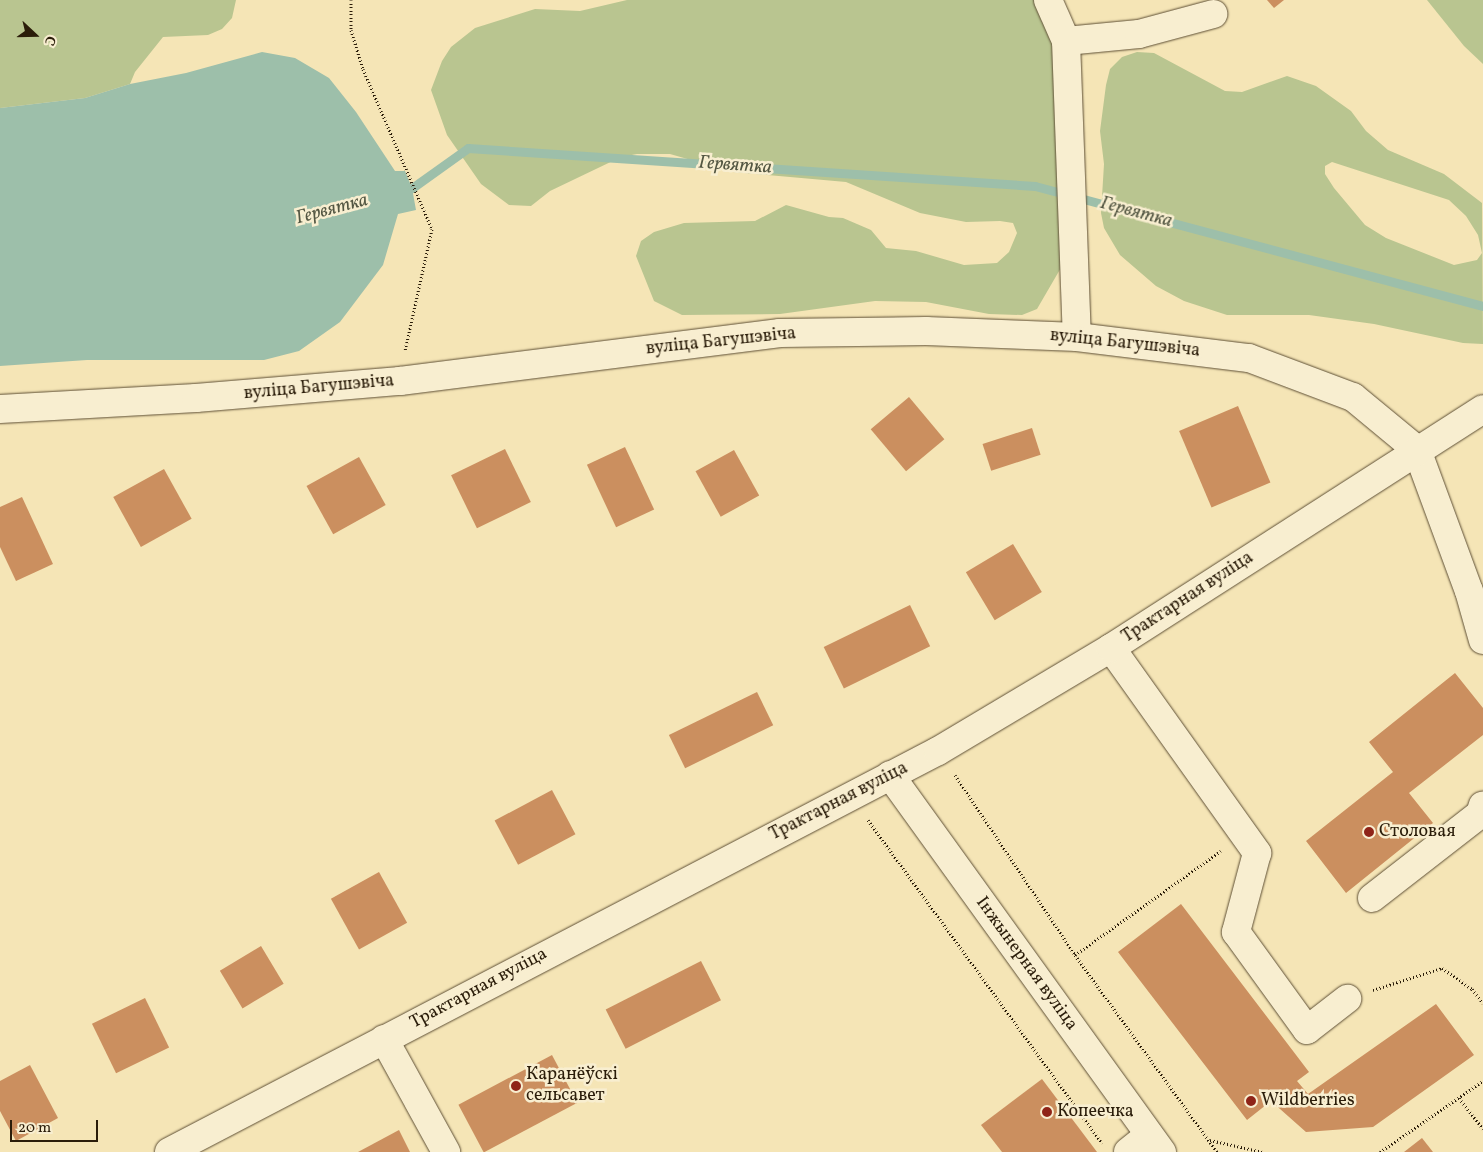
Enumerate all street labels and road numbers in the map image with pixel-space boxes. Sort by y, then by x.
street label: вуліца Багушэвіча [645,323,797,361]
street label: вуліца Багушэвіча [1049,325,1201,363]
street label: вуліца Багушэвіча [243,371,395,405]
street label: Трактарная вуліца [1118,547,1258,649]
street label: Трактарная вуліца [766,758,912,846]
street label: Інжынерная вуліца [970,893,1082,1035]
street label: Трактарная вуліца [407,944,551,1034]

